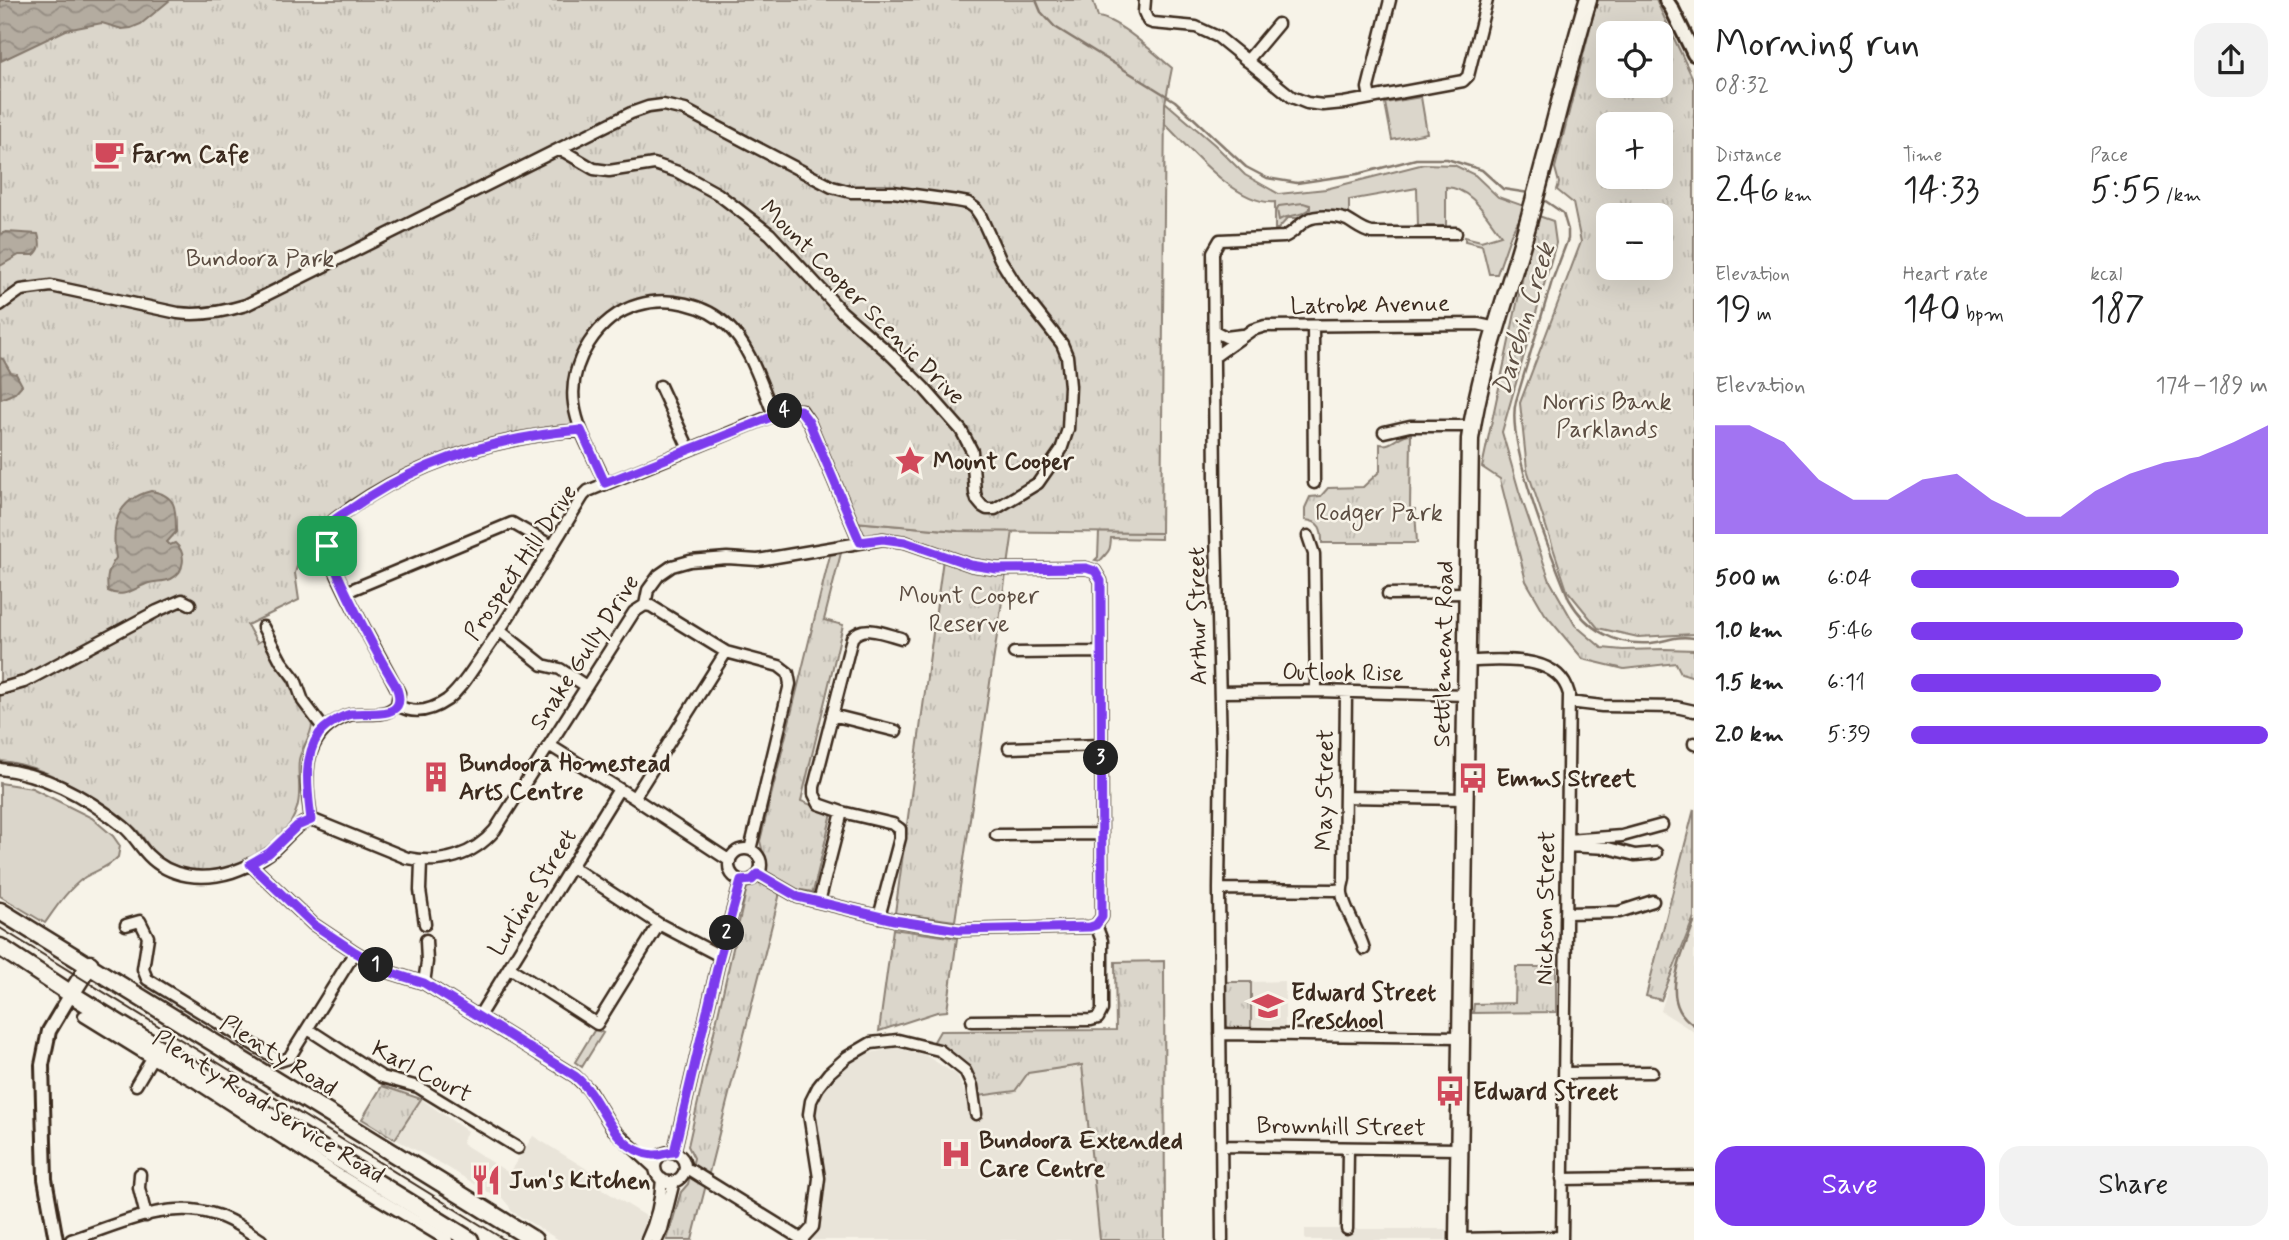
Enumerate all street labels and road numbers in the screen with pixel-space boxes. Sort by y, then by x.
street label: Mount Cooper Scenic Drive [753,194,971,412]
street label: Latrobe Avenue [1290,289,1450,322]
street label: Prospect Hill Drive [458,479,585,647]
street label: Arthur Street [1182,546,1215,686]
street label: Settlement Road [1427,560,1462,748]
street label: Snake Gully Drive [523,569,647,737]
street label: Outlook Rise [1282,657,1404,690]
street label: May Street [1309,729,1342,851]
street label: Lurline Street [482,823,585,962]
street label: Nickson Street [1530,830,1563,986]
street label: Plenty Road [214,1008,343,1105]
street label: Plenty Road Service Road [146,1023,390,1191]
street label: Karl Court [366,1034,477,1111]
street label: Brownhill Street [1256,1111,1426,1144]

